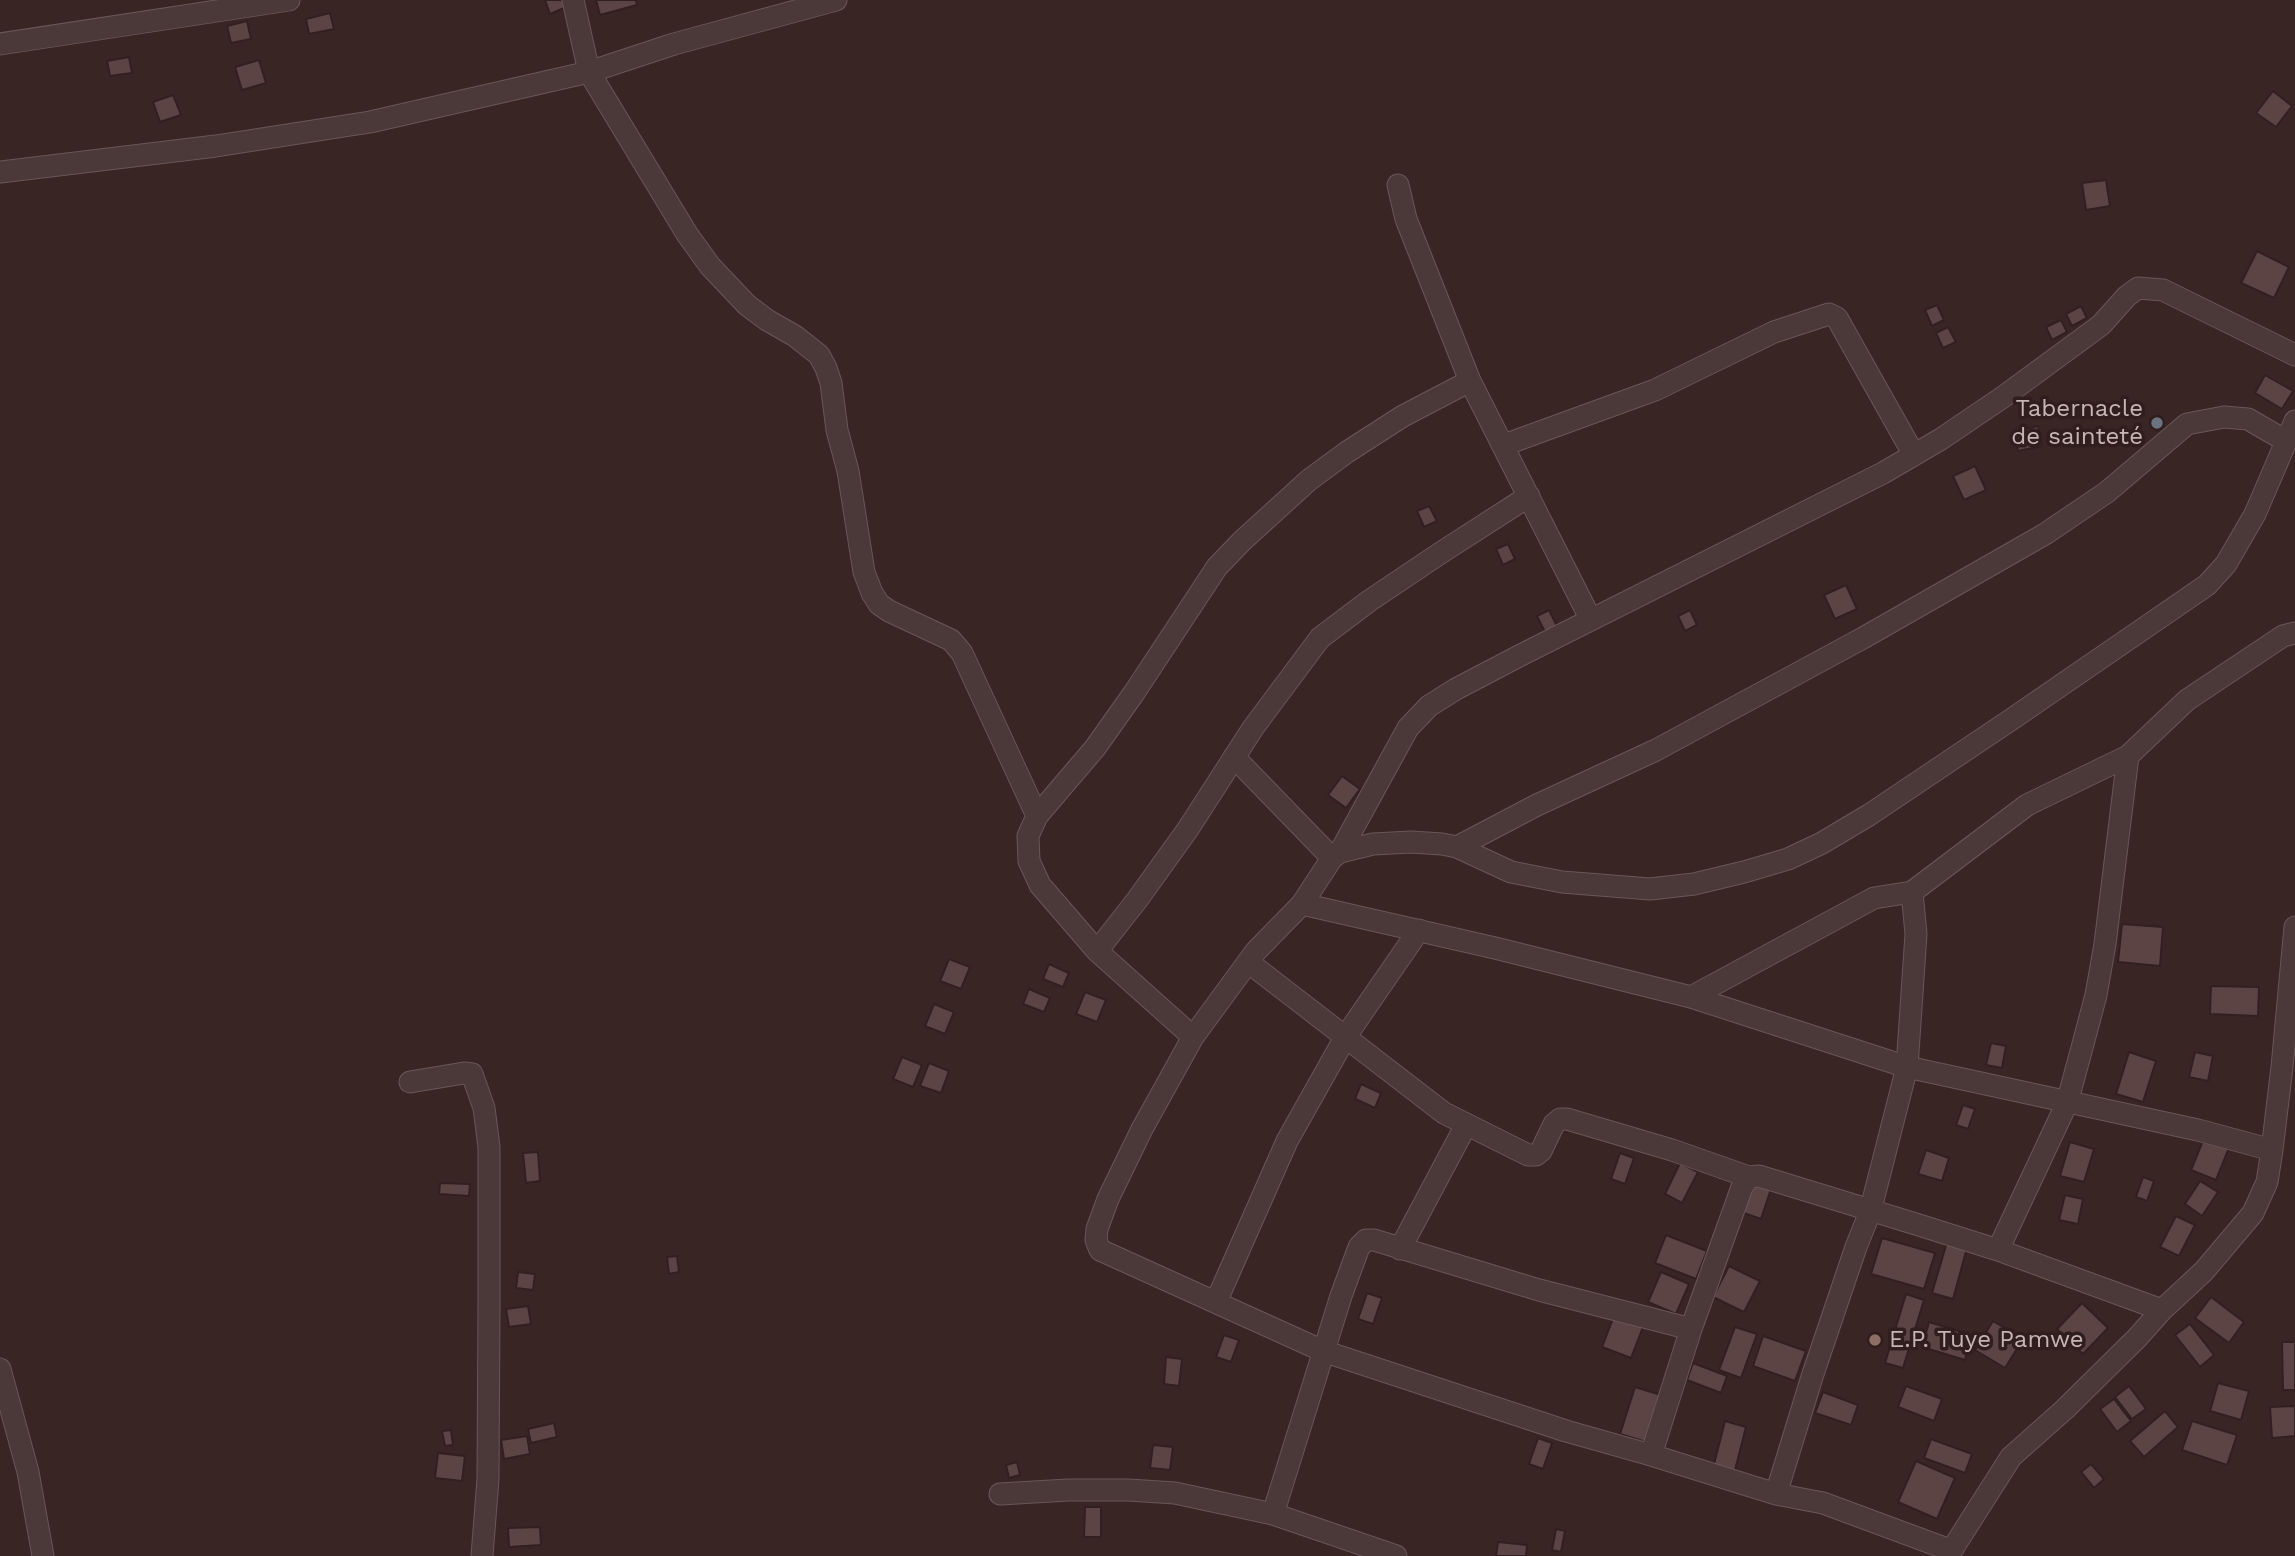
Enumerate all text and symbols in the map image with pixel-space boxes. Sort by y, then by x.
place label: Tabernacle de sainteté [2011,395,2143,451]
marker: Tabernacle de sainteté [2149,415,2165,431]
place label: E.P. Tuye Pamwe [1889,1326,2084,1354]
marker: E.P. Tuye Pamwe [1867,1332,1883,1348]

